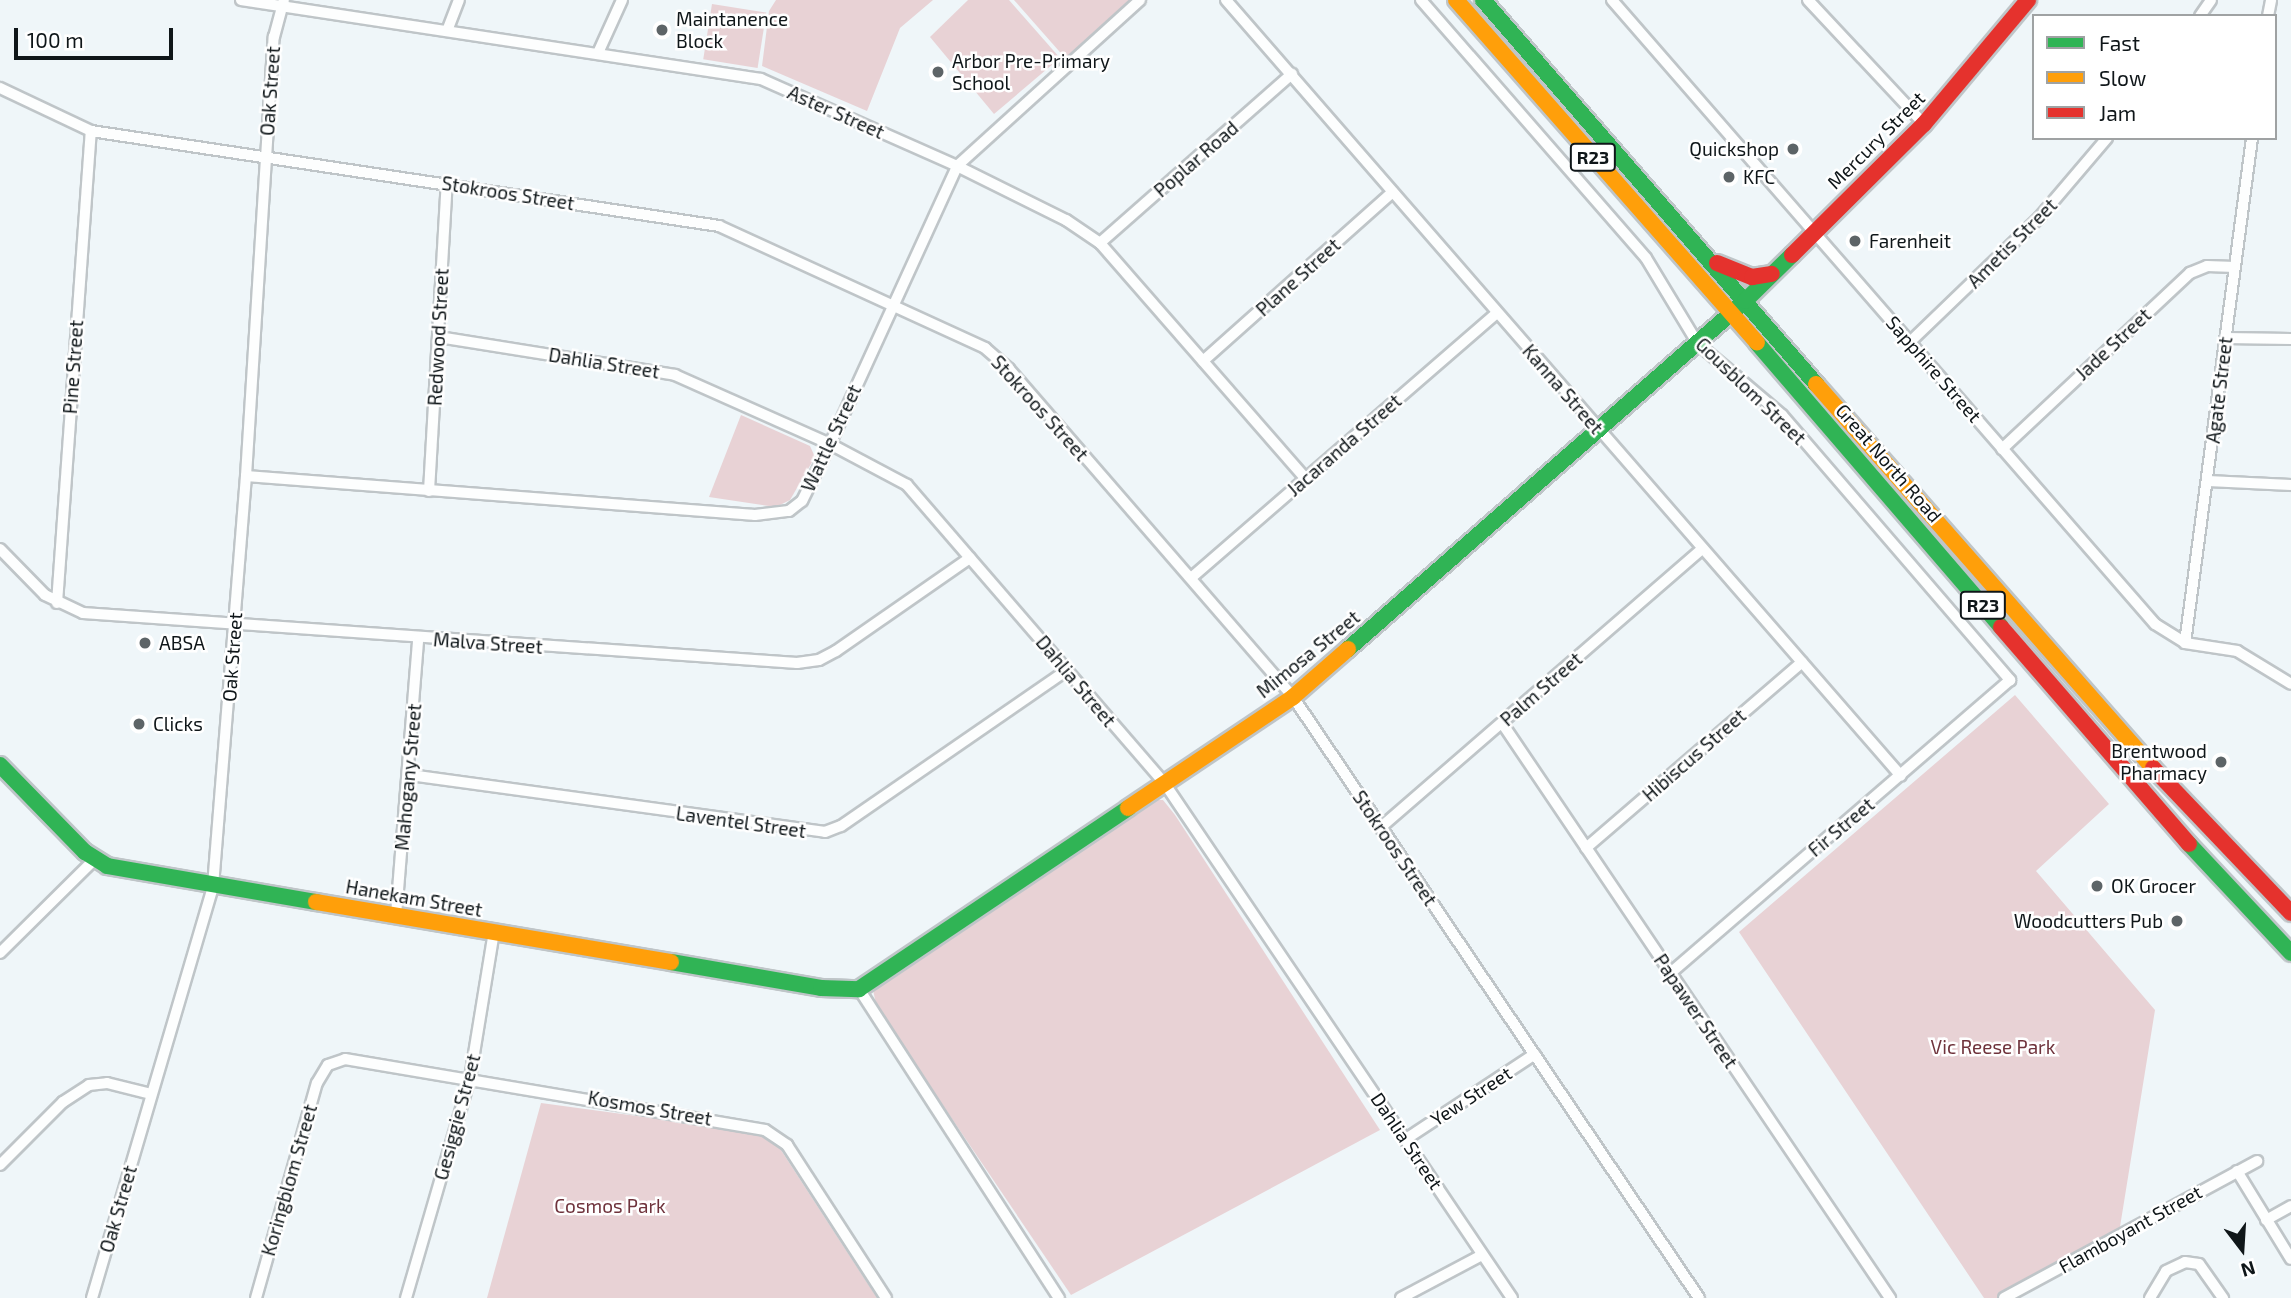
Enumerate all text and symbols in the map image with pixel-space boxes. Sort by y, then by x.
place label: Maintanence Block [676,8,788,52]
scale bar [18,14,177,58]
legend [2032,14,2277,140]
marker: Maintanence Block [654,22,670,38]
text: 100 m [27,27,84,52]
text: Fast [2099,30,2140,55]
street label: Oak Street [255,45,285,137]
place label: Arbor Pre-Primary School [952,50,1111,94]
marker: Arbor Pre-Primary School [930,64,946,80]
text: Slow [2099,65,2146,90]
street label: Aster Street [784,81,888,143]
street label: Mercury Street [1822,86,1930,194]
text: Jam [2099,100,2136,125]
street label: Poplar Road [1149,116,1243,202]
place label: Quickshop [1689,138,1779,160]
marker: Quickshop [1785,141,1801,157]
road number: R23 [1568,142,1618,172]
place label: KFC [1743,166,1775,188]
marker: KFC [1721,169,1737,185]
street label: Stokroos Street [440,171,576,215]
street label: Ametis Street [1962,193,2062,293]
place label: Farenheit [1869,230,1951,252]
street label: Plane Street [1251,233,1345,321]
marker: Farenheit [1847,233,1863,249]
street label: Redwood Street [423,268,453,406]
street label: Jade Street [2070,303,2156,385]
street label: Sapphire Street [1882,311,1986,427]
street label: Pine Street [58,319,88,415]
street label: Gousblom Street [1691,333,1811,449]
street label: Agate Street [2201,335,2237,445]
street label: Kanna Street [1518,340,1608,438]
street label: Dahlia Street [547,343,661,383]
street label: Stokroos Street [987,351,1093,465]
street label: Wattle Street [796,381,866,495]
street label: Jacaranda Street [1282,389,1406,501]
street label: Great North Road [1831,399,1947,527]
road number: R23 [1958,590,2008,620]
street label: Mimosa Street [1252,606,1364,702]
street label: Oak Street [217,611,247,703]
street label: Malva Street [432,628,544,658]
street label: Dahlia Street [1031,631,1121,731]
place label: ABSA [159,632,205,654]
marker: ABSA [137,635,153,651]
street label: Palm Street [1495,647,1587,731]
street label: Mahogany Street [390,702,426,852]
street label: Hibiscus Street [1638,704,1750,806]
place label: Clicks [153,713,203,735]
marker: Clicks [131,716,147,732]
place label: Brentwood Pharmacy [2111,740,2207,784]
marker: Brentwood Pharmacy [2213,754,2229,770]
street label: Stokroos Street [1348,786,1442,910]
street label: Fir Street [1803,793,1879,861]
street label: Laventel Street [674,802,808,842]
street label: Hanekam Street [344,875,484,921]
place label: OK Grocer [2111,875,2196,897]
marker: OK Grocer [2089,878,2105,894]
place label: Woodcutters Pub [2014,910,2163,932]
marker: Woodcutters Pub [2169,913,2185,929]
street label: Papawer Street [1649,949,1743,1073]
park label: Vic Reese Park [1931,1036,2055,1058]
street label: Gesiggie Street [429,1051,485,1183]
street label: Yew Street [1426,1061,1516,1131]
street label: Kosmos Street [586,1086,714,1130]
street label: Dahlia Street [1366,1088,1448,1194]
street label: Koringblom Street [256,1102,322,1258]
street label: Oak Street [95,1163,141,1255]
street label: Flamboyant Street [2054,1180,2206,1278]
park label: Cosmos Park [554,1195,666,1217]
north arrow [2207,1214,2277,1284]
text: N [2238,1257,2258,1283]

